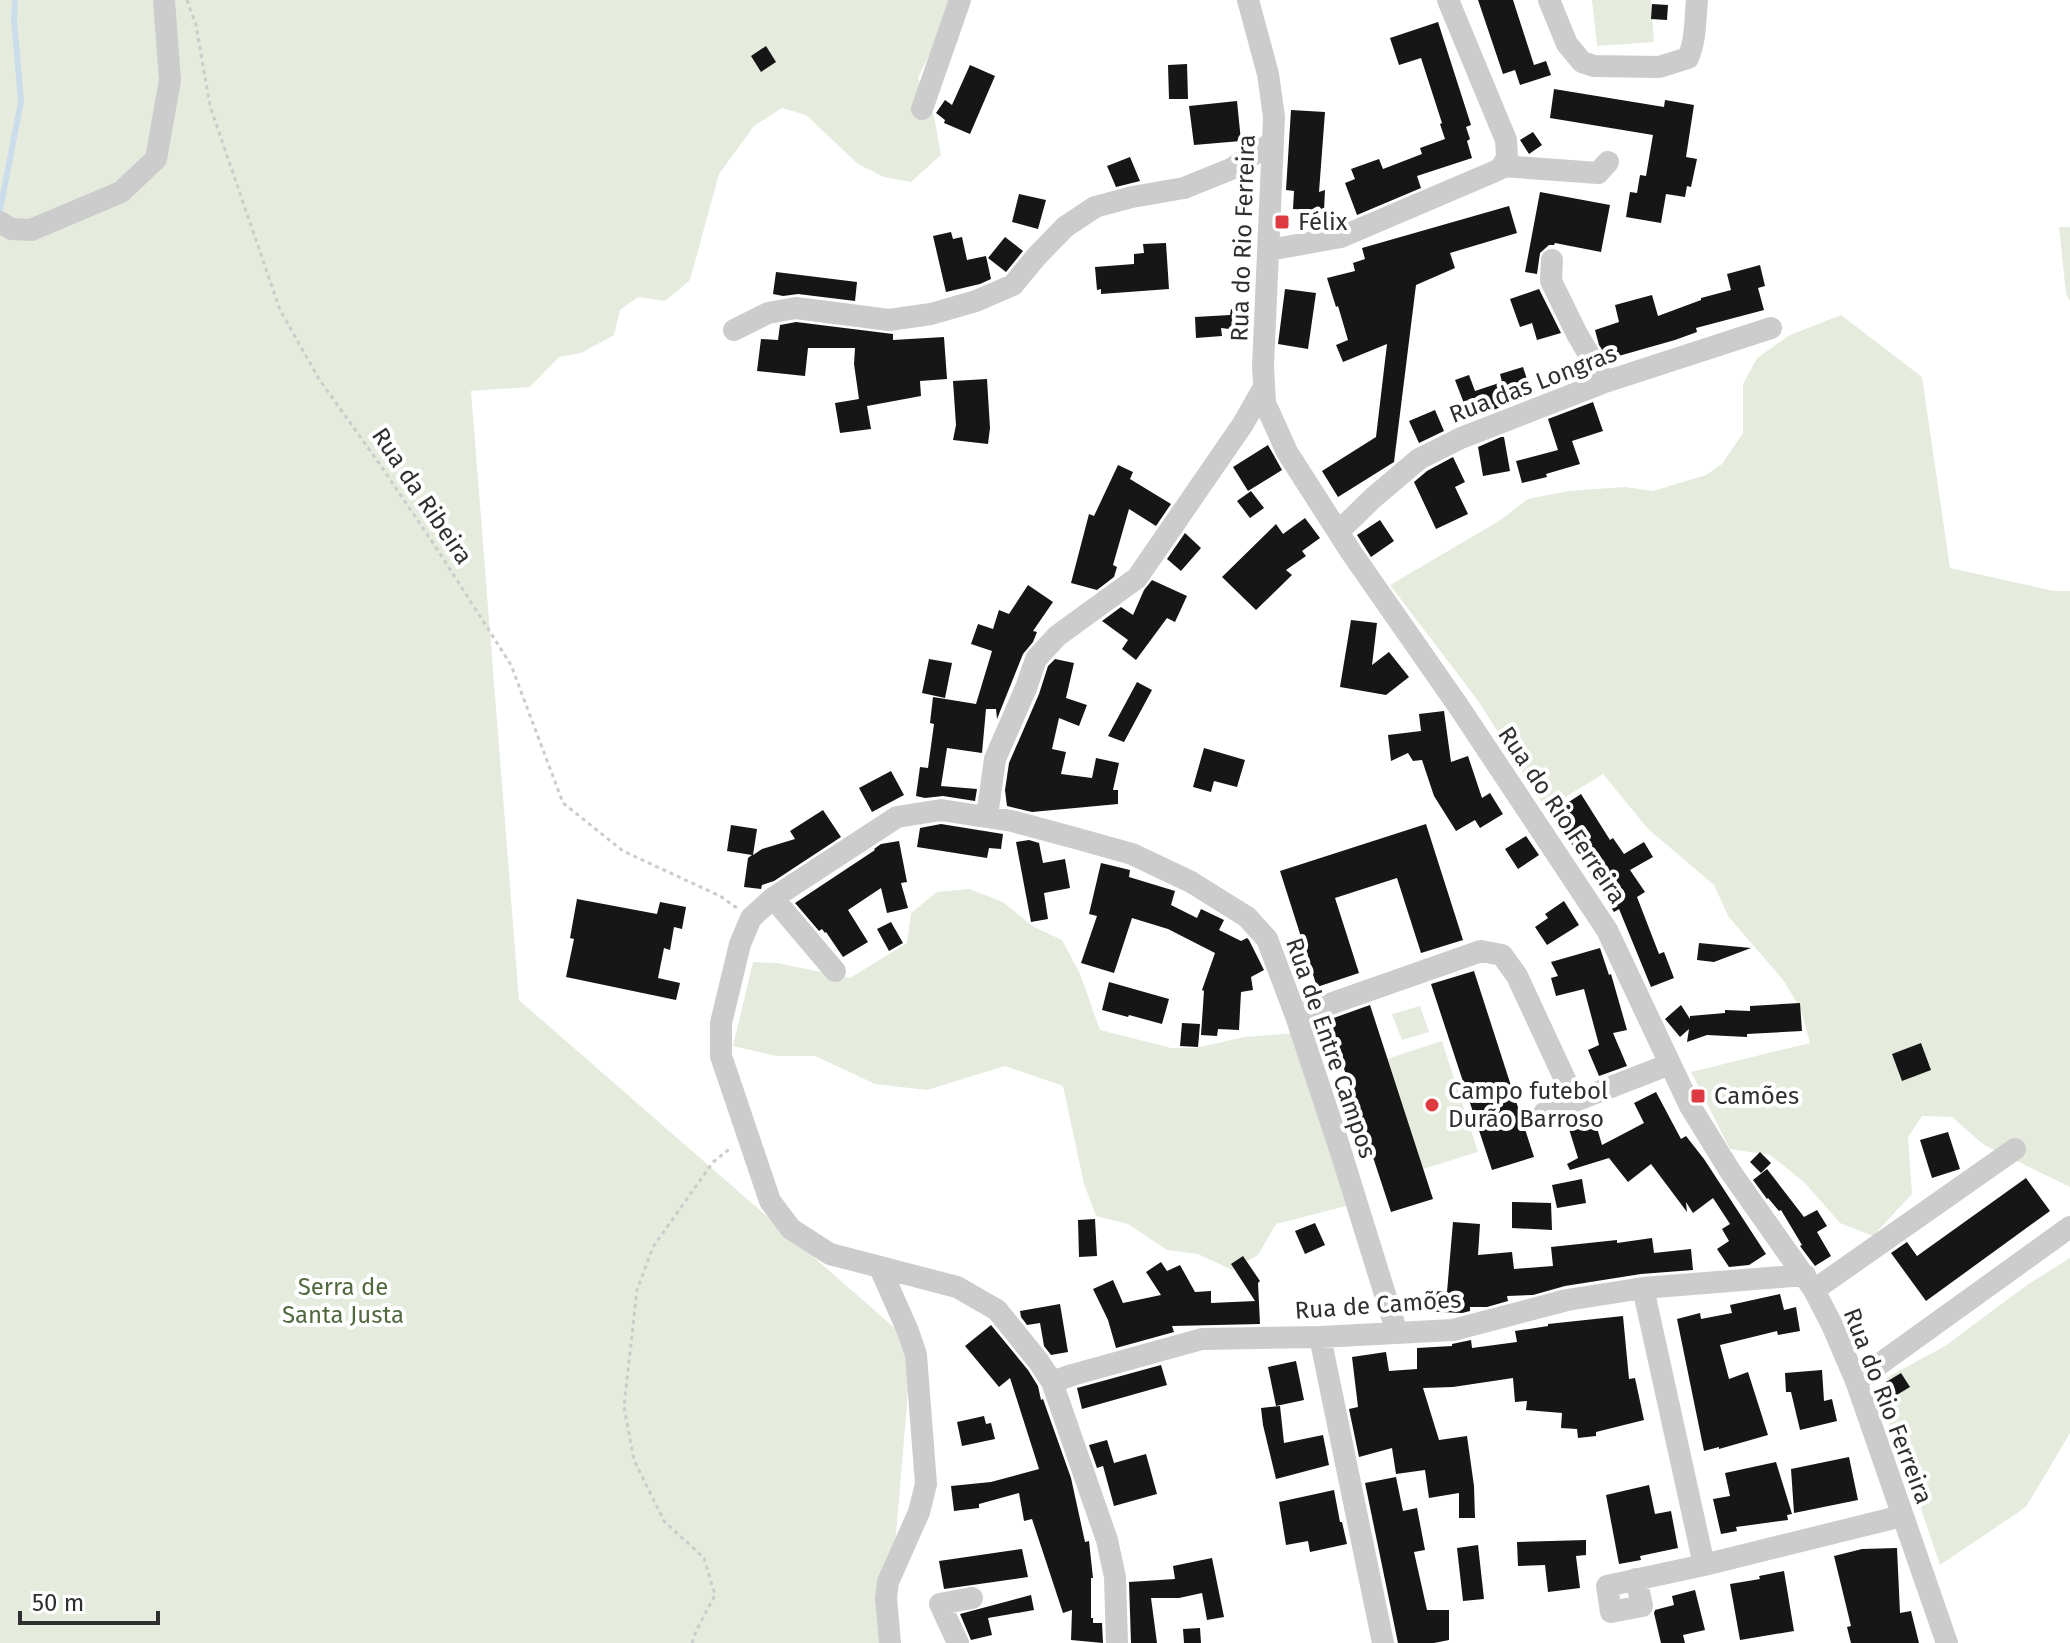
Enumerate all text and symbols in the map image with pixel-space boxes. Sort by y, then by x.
street label: Rua do Rio Ferreira [1225,134,1261,342]
place label: Félix [1298,208,1348,236]
marker: Félix [1273,213,1291,231]
street label: Rua das Longras [1445,339,1621,429]
street label: Rua da Ribeira [366,422,478,570]
street label: Rua do Rio Ferreira [1492,721,1632,909]
street label: Rua de Entre Campos [1280,934,1382,1162]
place label: Campo futebol Durão Barroso [1448,1077,1608,1133]
place label: Camões [1714,1082,1799,1110]
marker: Camões [1689,1087,1707,1105]
marker: Campo futebol Durão Barroso [1423,1096,1441,1114]
park label: Serra de Santa Justa [282,1273,404,1329]
street label: Rua de Camões [1294,1285,1462,1325]
street label: Rua do Rio Ferreira [1838,1304,1938,1508]
scale bar [20,1575,158,1625]
text: 50 m [32,1589,84,1617]

